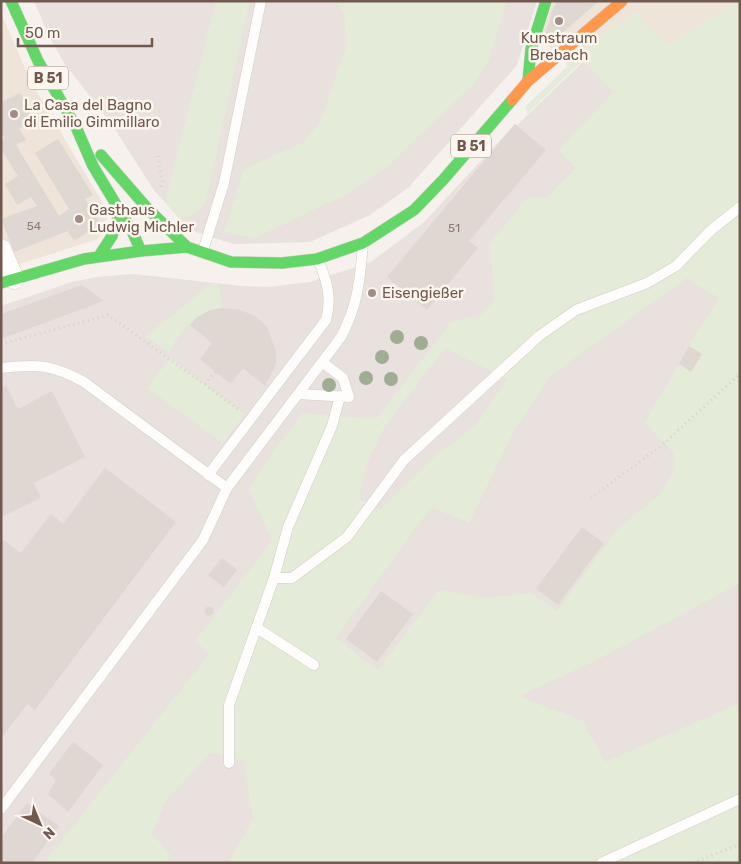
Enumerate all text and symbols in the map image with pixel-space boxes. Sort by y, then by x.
scale bar [18,15,151,47]
marker: Kunstraum Brebach [553,15,565,27]
text: 50 m [25,24,60,42]
place label: Kunstraum Brebach [521,29,597,64]
road number: B 51 [28,66,68,90]
place label: La Casa del Bagno di Emilio Gimmillaro [24,96,160,131]
marker: La Casa del Bagno di Emilio Gimmillaro [8,108,20,120]
road number: B 51 [451,134,491,158]
place label: Gasthaus Ludwig Michler [89,201,194,236]
marker: Gasthaus Ludwig Michler [73,213,85,225]
house number: 54 [27,219,42,233]
house number: 51 [448,221,460,235]
place label: Eisengießer [382,284,464,302]
marker: Eisengießer [366,287,378,299]
north arrow [15,799,65,849]
text: N [39,823,58,843]

